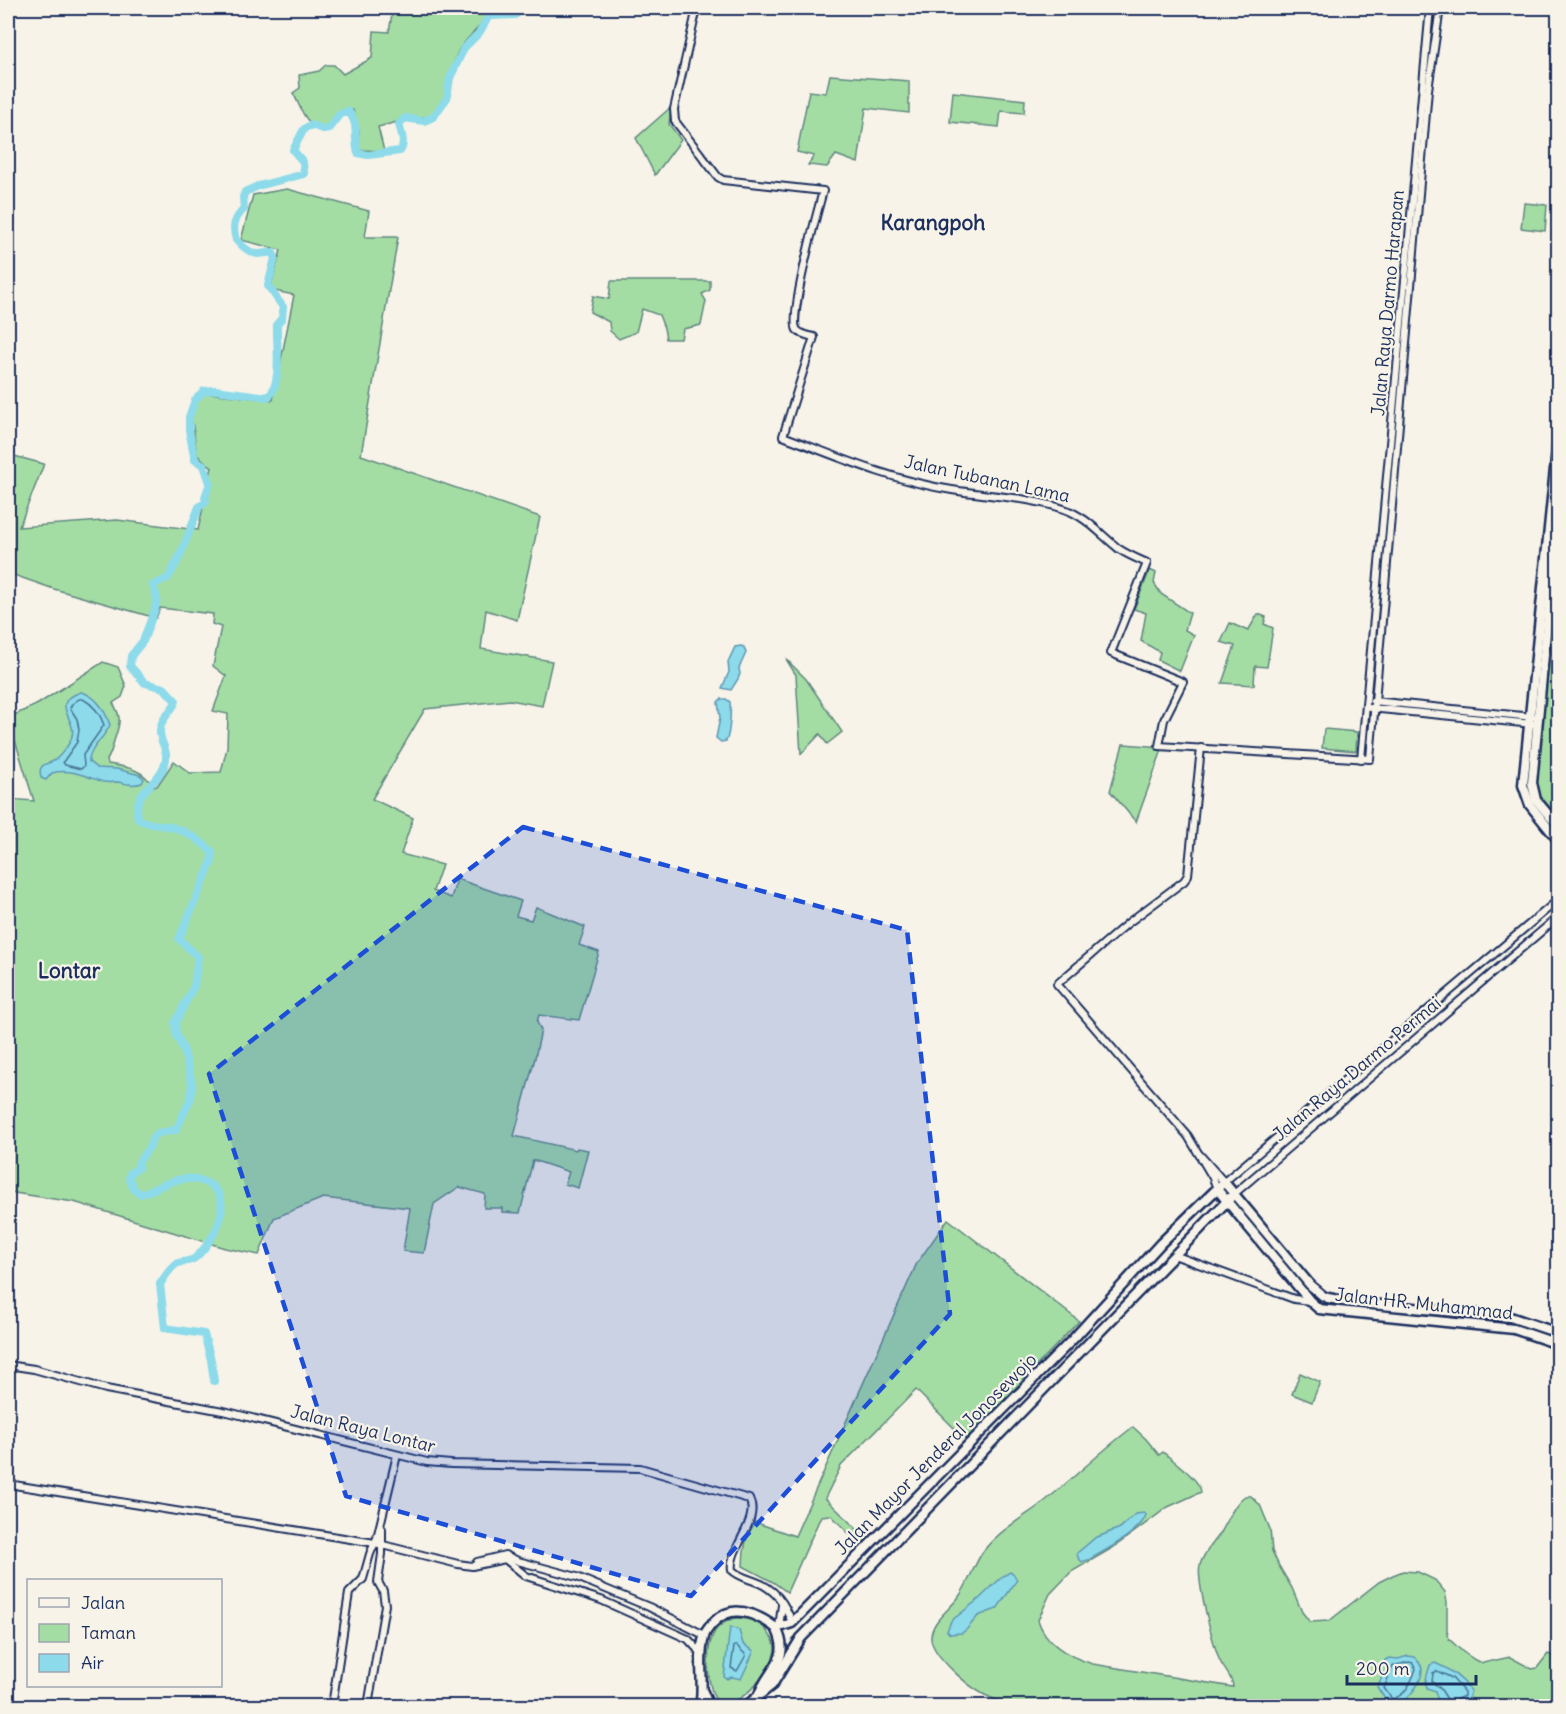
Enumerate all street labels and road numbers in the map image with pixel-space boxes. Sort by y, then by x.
street label: Jalan Raya Darmo Harapan [1366,189,1409,417]
street label: Jalan Tubanan Lama [902,450,1072,507]
street label: Jalan Raya Darmo Permai [1268,991,1445,1146]
street label: Jalan HR. Muhammad [1334,1283,1515,1324]
street label: Jalan Mayor Jenderal Jonosewojo [830,1348,1041,1559]
street label: Jalan Raya Lontar [288,1399,439,1458]

